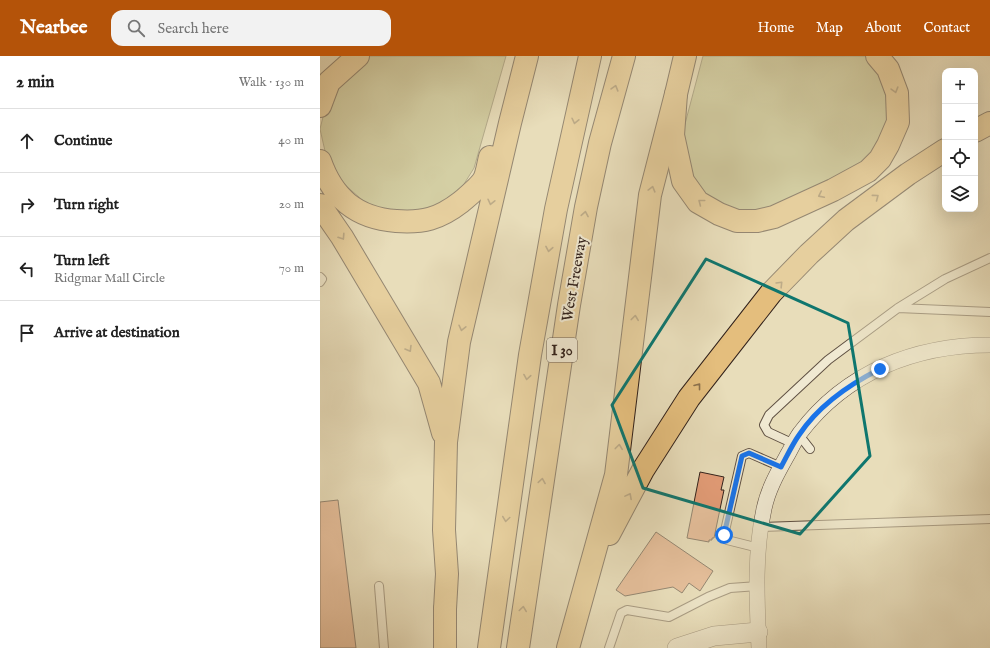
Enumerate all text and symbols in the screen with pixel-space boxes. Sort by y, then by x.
search box [111,10,391,46]
text: Nearbee [20,16,87,40]
icon: search [125,17,147,39]
text: Search here [157,19,229,38]
text: Home [758,19,794,37]
text: Map [816,19,843,37]
text: About [865,19,901,37]
text: Contact [923,19,970,37]
map controls [942,68,978,212]
button: + [942,68,978,104]
text: 2 min [16,72,54,93]
text: Walk · 130 m [239,74,304,91]
one-way arrow [610,85,619,92]
one-way arrow [890,86,899,93]
button: − [942,104,978,140]
one-way arrow [572,118,580,124]
icon: ahead [16,130,38,152]
text: Continue [54,131,112,150]
text: 40 m [278,132,304,149]
button: locate [942,140,978,176]
button: layers [942,176,978,212]
one-way arrow [647,186,655,193]
one-way arrow [818,190,825,198]
icon: right [16,194,38,216]
text: Turn right [54,195,119,214]
one-way arrow [872,195,879,202]
text: 20 m [279,196,304,213]
one-way arrow [488,199,496,205]
one-way arrow [698,200,705,207]
one-way arrow [580,211,589,217]
one-way arrow [337,233,345,240]
street label: West Freeway [558,234,591,323]
one-way arrow [545,245,554,252]
text: Turn left [54,251,110,270]
icon: left [16,258,38,280]
text: 70 m [279,260,304,277]
text: Ridgmar Mall Circle [54,270,165,287]
one-way arrow [775,281,783,289]
one-way arrow [630,315,639,321]
icon: arrive [16,322,38,344]
text: Arrive at destination [54,323,180,342]
one-way arrow [459,325,467,332]
road number: I 30 [547,338,577,362]
one-way arrow [404,345,411,352]
route end [871,360,889,378]
one-way arrow [523,374,532,380]
one-way arrow [694,383,701,390]
one-way arrow [614,444,623,450]
one-way arrow [538,478,546,484]
one-way arrow [625,492,632,500]
one-way arrow [502,516,511,522]
route start [715,526,733,544]
one-way arrow [518,606,527,612]

